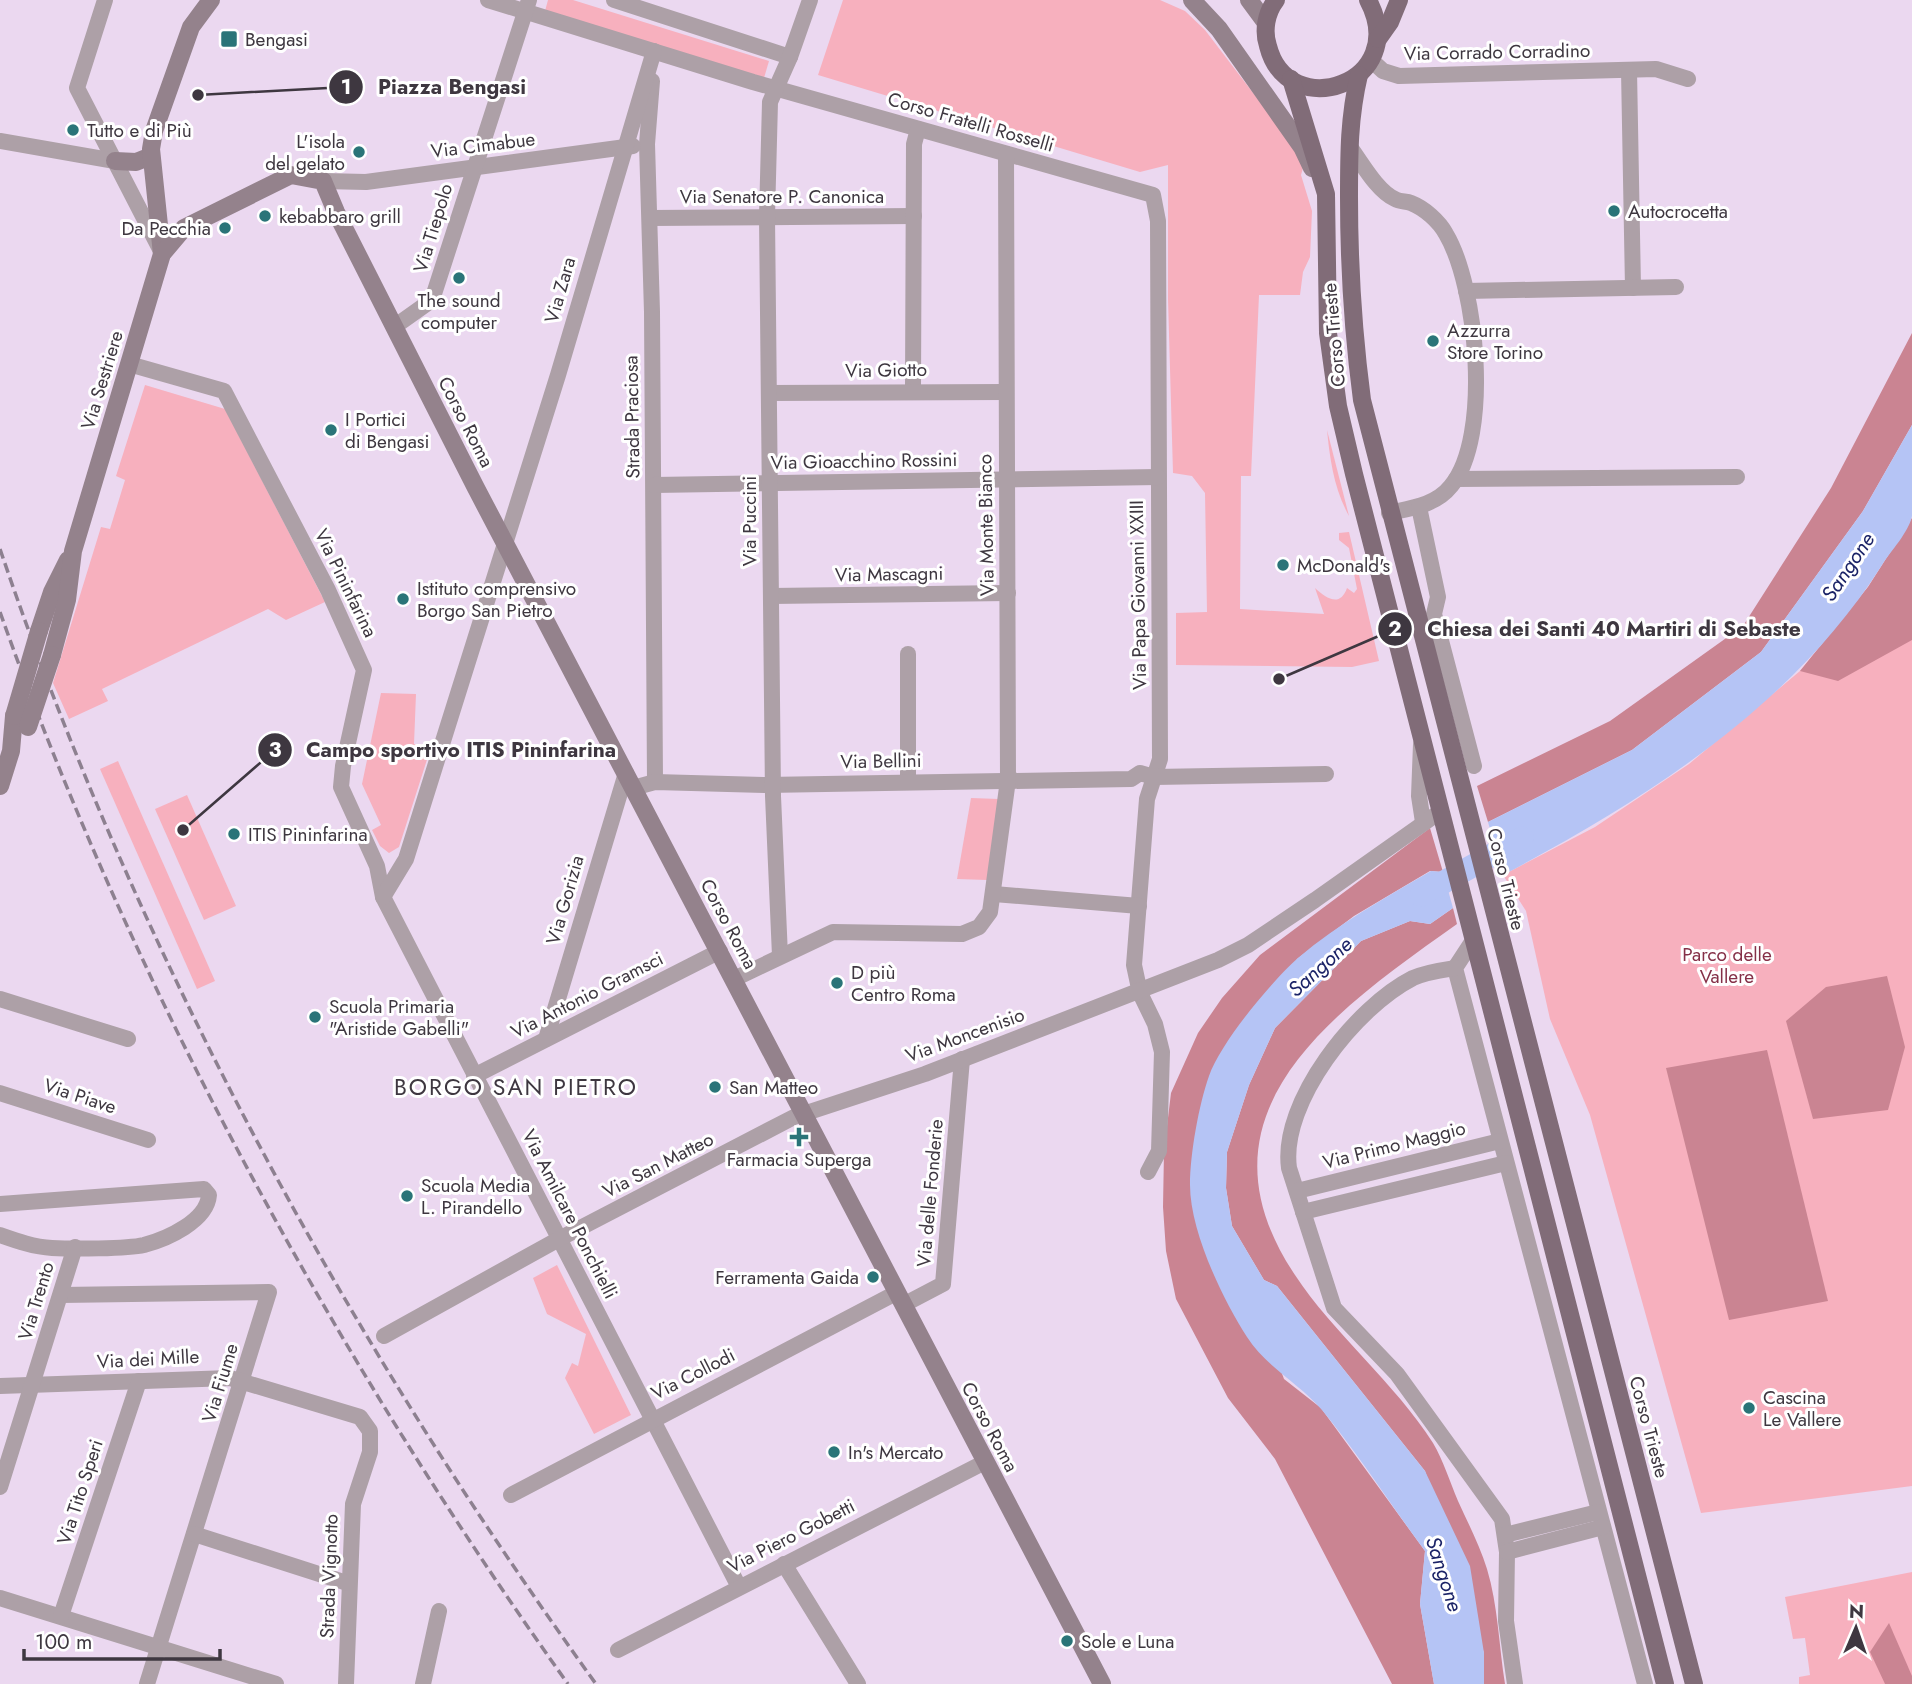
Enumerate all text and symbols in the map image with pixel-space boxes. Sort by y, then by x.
place label: Bengasi [245,26,308,53]
marker: Bengasi [219,29,239,49]
street label: Via Corrado Corradino [1404,37,1590,67]
callout: Piazza Bengasi [329,66,540,108]
text: 1 [341,72,351,102]
text: Piazza Bengasi [378,72,526,102]
street label: Corso Fratelli Rosselli [885,85,1057,159]
place label: Tutto e di Più [87,117,192,144]
marker: Tutto e di Più [65,122,81,138]
street label: Via Cimabue [429,125,537,165]
place label: L'isola del gelato [265,128,345,177]
marker: L'isola del gelato [351,144,367,160]
street label: Via Tiepolo [407,180,459,276]
street label: Via Senatore P. Canonica [680,183,884,210]
place label: Autocrocetta [1628,198,1728,225]
place label: kebabbaro grill [279,203,401,230]
marker: Autocrocetta [1606,203,1622,219]
marker: kebabbaro grill [257,208,273,224]
place label: Da Pecchia [121,215,211,242]
marker: Da Pecchia [217,220,233,236]
street label: Via Zara [538,254,582,326]
marker: The sound computer [451,270,467,286]
street label: Corso Trieste [1316,282,1352,388]
place label: The sound computer [417,287,501,336]
place label: Azzurra Store Torino [1447,317,1543,366]
street label: Via Sestriere [74,327,130,433]
marker: Azzurra Store Torino [1425,333,1441,349]
street label: Strada Praciosa [617,355,647,479]
street label: Via Giotto [845,356,927,384]
street label: Corso Roma [432,372,500,472]
place label: I Portici di Bengasi [345,406,429,455]
marker: I Portici di Bengasi [323,422,339,438]
street label: Via Gioacchino Rossini [770,446,958,476]
street label: Via Monte Bianco [971,454,1001,596]
street label: Via Puccini [736,476,763,566]
street label: Via Papa Giovanni XXIII [1123,500,1153,690]
street label: Via Pininfarina [308,524,384,642]
water label: Sangone [1814,526,1882,607]
place label: McDonald's [1297,552,1391,579]
marker: McDonald's [1275,557,1291,573]
street label: Via Mascagni [835,560,943,588]
place label: Istituto comprensivo Borgo San Pietro [417,575,576,624]
marker: Istituto comprensivo Borgo San Pietro [395,591,411,607]
callout: Chiesa dei Santi 40 Martiri di Sebaste [1378,608,1814,650]
text: 2 [1388,614,1402,644]
text: Chiesa dei Santi 40 Martiri di Sebaste [1427,614,1801,644]
callout: Campo sportivo ITIS Pininfarina [257,729,630,771]
text: 3 [268,735,282,765]
text: Campo sportivo ITIS Pininfarina [306,735,616,765]
street label: Via Bellini [840,747,922,775]
place label: ITIS Pininfarina [248,821,368,848]
street label: Corso Trieste [1480,825,1532,933]
marker: ITIS Pininfarina [226,826,242,842]
street label: Via Gorizia [539,852,591,948]
street label: Corso Roma [694,874,764,974]
water label: Sangone [1281,930,1359,1004]
park label: Parco delle Vallere [1682,941,1772,990]
street label: Via Antonio Gramsci [506,945,668,1045]
place label: D più Centro Roma [851,959,956,1008]
marker: D più Centro Roma [829,975,845,991]
place label: Scuola Primaria "Aristide Gabelli" [329,993,469,1042]
street label: Via Moncenisio [902,1001,1028,1069]
marker: Scuola Primaria "Aristide Gabelli" [307,1009,323,1025]
district label: BORGO SAN PIETRO [394,1070,638,1104]
street label: Via Piave [40,1072,120,1120]
place label: San Matteo [729,1074,818,1101]
marker: San Matteo [707,1079,723,1095]
street label: Via Primo Maggio [1320,1114,1468,1176]
street label: Via delle Fonderie [910,1118,950,1268]
street label: Via Amilcare Ponchielli [516,1125,624,1303]
street label: Via San Matteo [598,1125,718,1205]
marker: Farmacia Superga [791,1129,807,1145]
place label: Farmacia Superga [727,1146,871,1173]
place label: Scuola Media L. Pirandello [421,1172,530,1221]
marker: Scuola Media L. Pirandello [399,1188,415,1204]
street label: Via Trento [11,1259,61,1343]
place label: Ferramenta Gaida [715,1264,859,1291]
marker: Ferramenta Gaida [865,1269,881,1285]
street label: Via Fiume [195,1340,245,1426]
street label: Via Collodi [647,1341,739,1407]
street label: Via dei Mille [96,1343,200,1375]
street label: Corso Trieste [1622,1373,1676,1481]
street label: Corso Roma [955,1377,1025,1477]
place label: Cascina Le Vallere [1763,1384,1842,1433]
marker: Cascina Le Vallere [1741,1400,1757,1416]
street label: Via Tito Speri [50,1436,110,1548]
place label: In's Mercato [848,1439,944,1466]
marker: In's Mercato [826,1444,842,1460]
street label: Via Piero Gobetti [723,1492,859,1580]
street label: Strada Vignotto [313,1513,345,1639]
water label: Sangone [1418,1533,1470,1616]
north arrow [1821,1593,1891,1663]
text: N [1849,1598,1865,1625]
scale bar [24,1618,220,1662]
text: 100 m [35,1627,92,1657]
place label: Sole e Luna [1081,1628,1174,1655]
marker: Sole e Luna [1059,1633,1075,1649]

